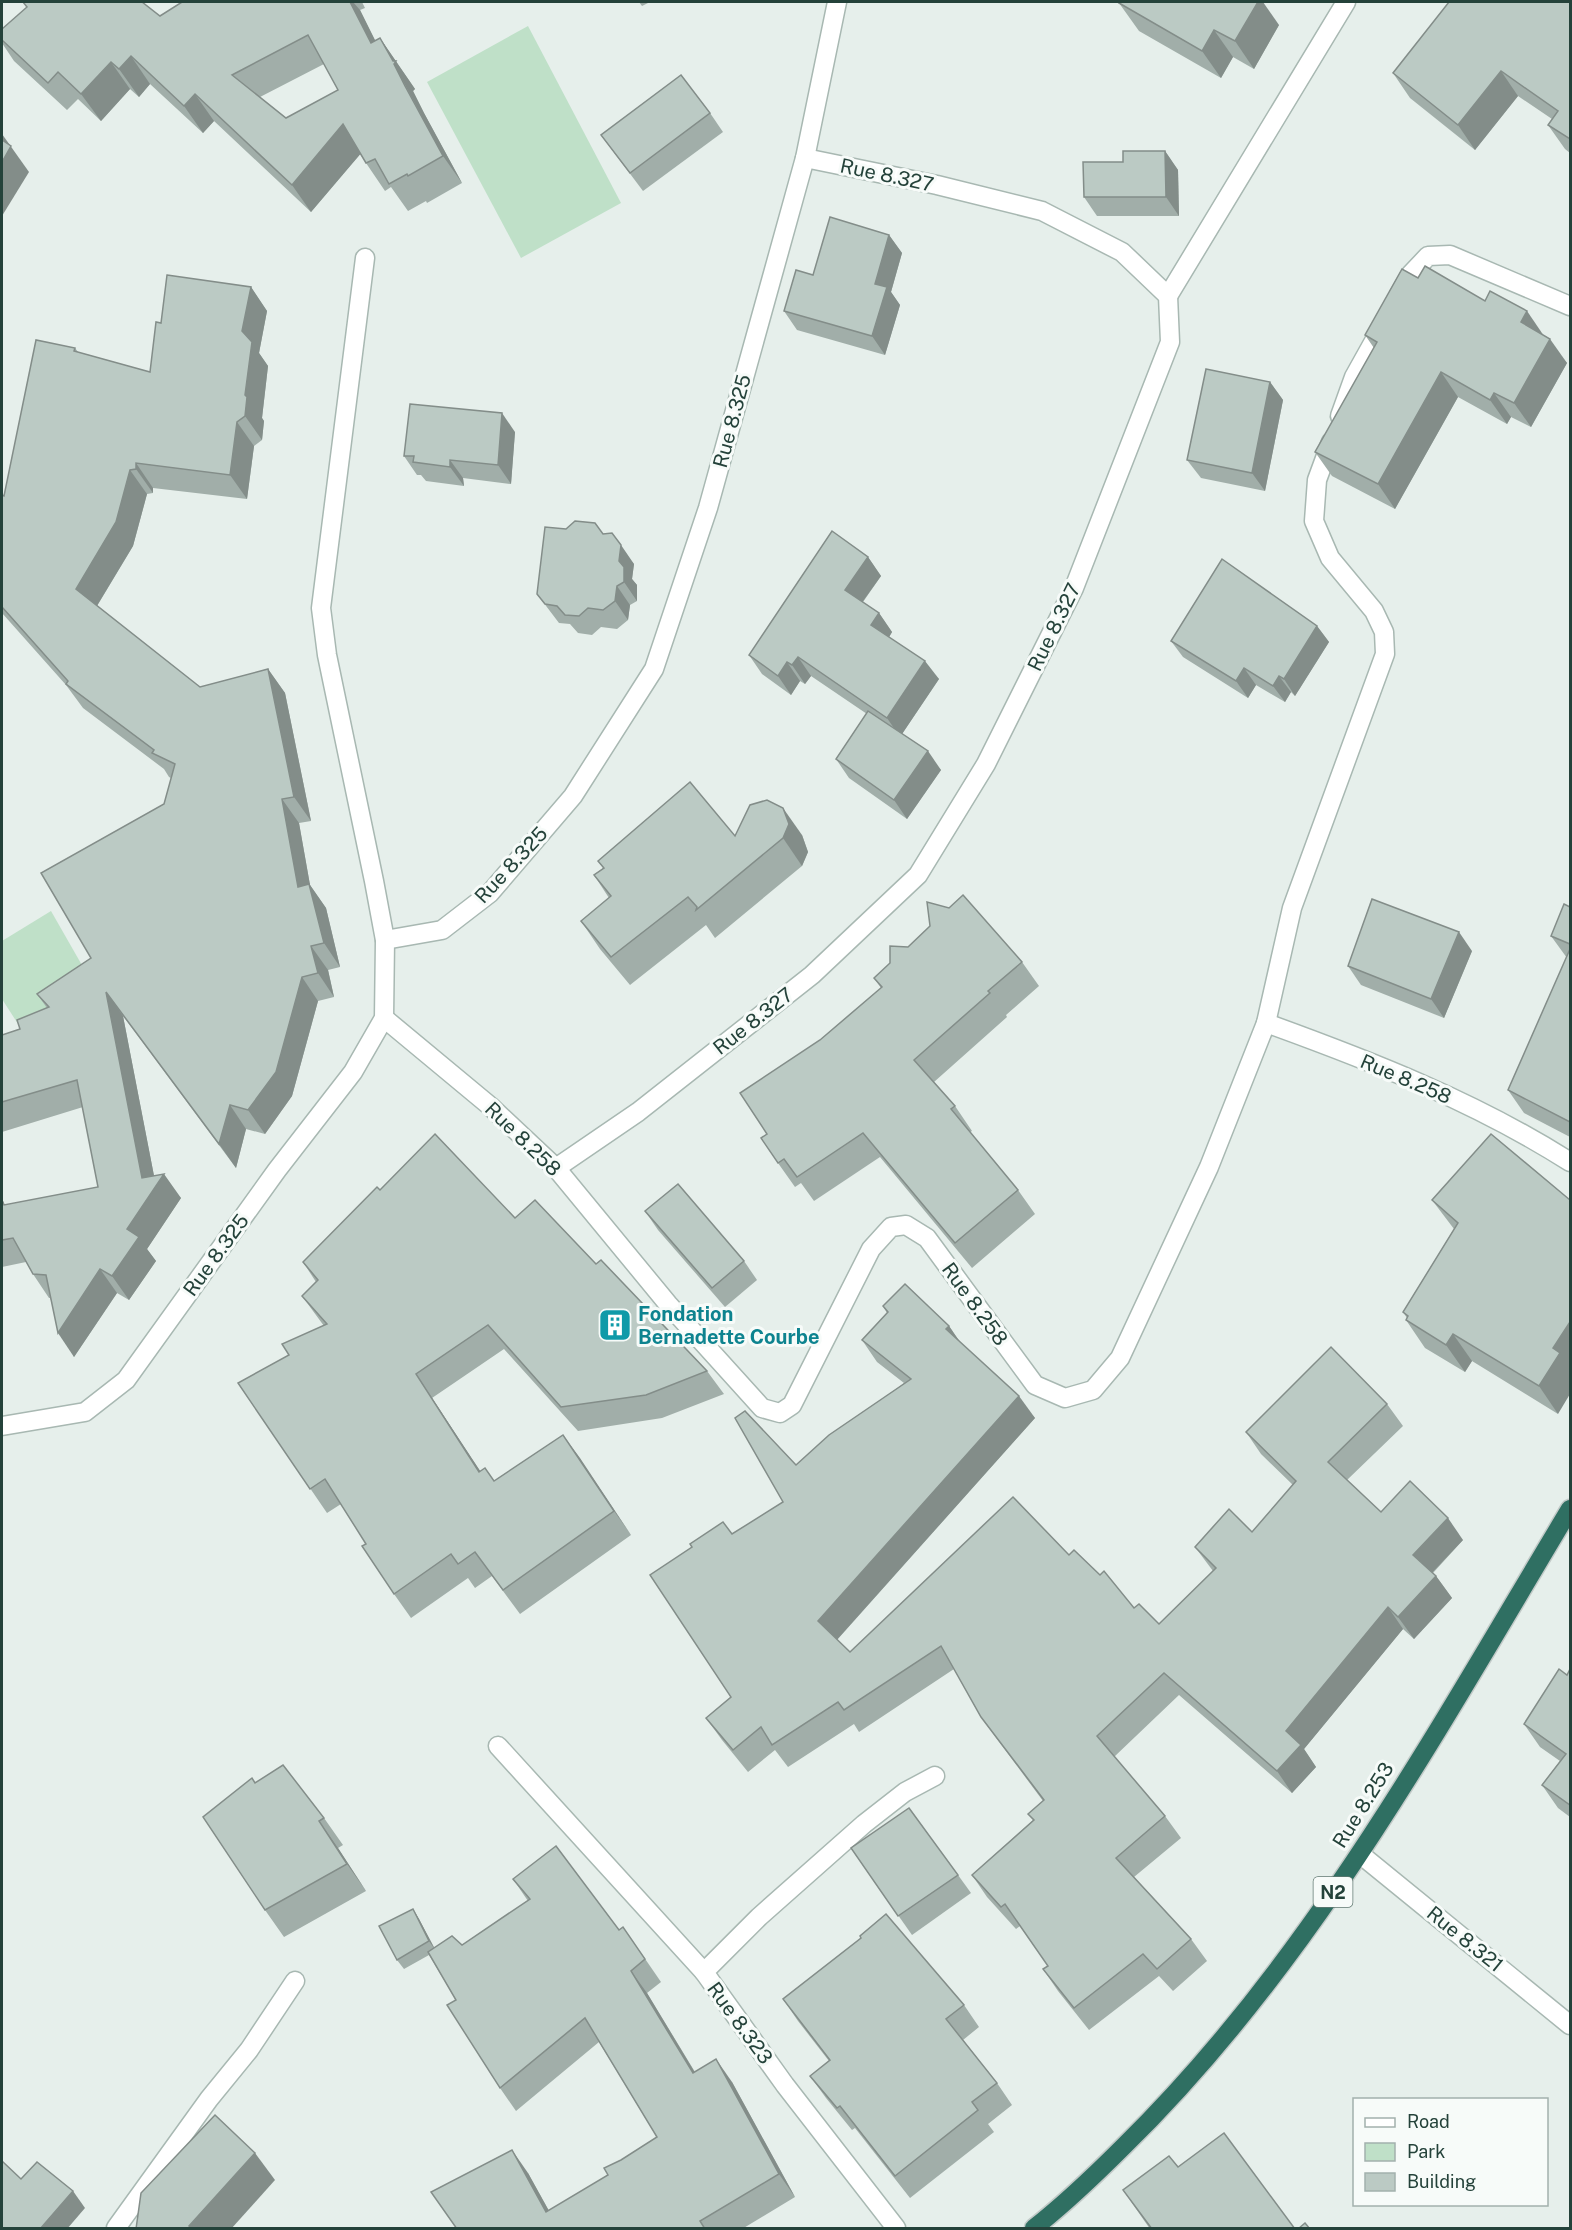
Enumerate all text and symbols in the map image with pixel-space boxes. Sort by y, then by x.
street label: Rue 8.327 [838,153,936,197]
street label: Rue 8.325 [708,372,756,470]
street label: Rue 8.327 [1022,579,1086,675]
street label: Rue 8.325 [470,822,552,908]
street label: Rue 8.327 [708,982,798,1060]
street label: Rue 8.258 [1357,1049,1455,1109]
street label: Rue 8.258 [480,1097,566,1181]
street label: Rue 8.325 [178,1209,254,1301]
street label: Rue 8.258 [937,1258,1013,1350]
place label: Fondation Bernadette Courbe [638,1302,819,1349]
building icon: Fondation Bernadette Courbe [597,1307,633,1343]
street label: Rue 8.253 [1327,1758,1399,1852]
road number: N2 [1314,1877,1352,1907]
street label: Rue 8.321 [1422,1901,1508,1977]
street label: Rue 8.323 [702,1977,778,2069]
legend [1353,2098,1548,2206]
text: Road [1407,2111,1450,2132]
text: Park [1407,2141,1445,2162]
text: Building [1407,2171,1476,2192]

